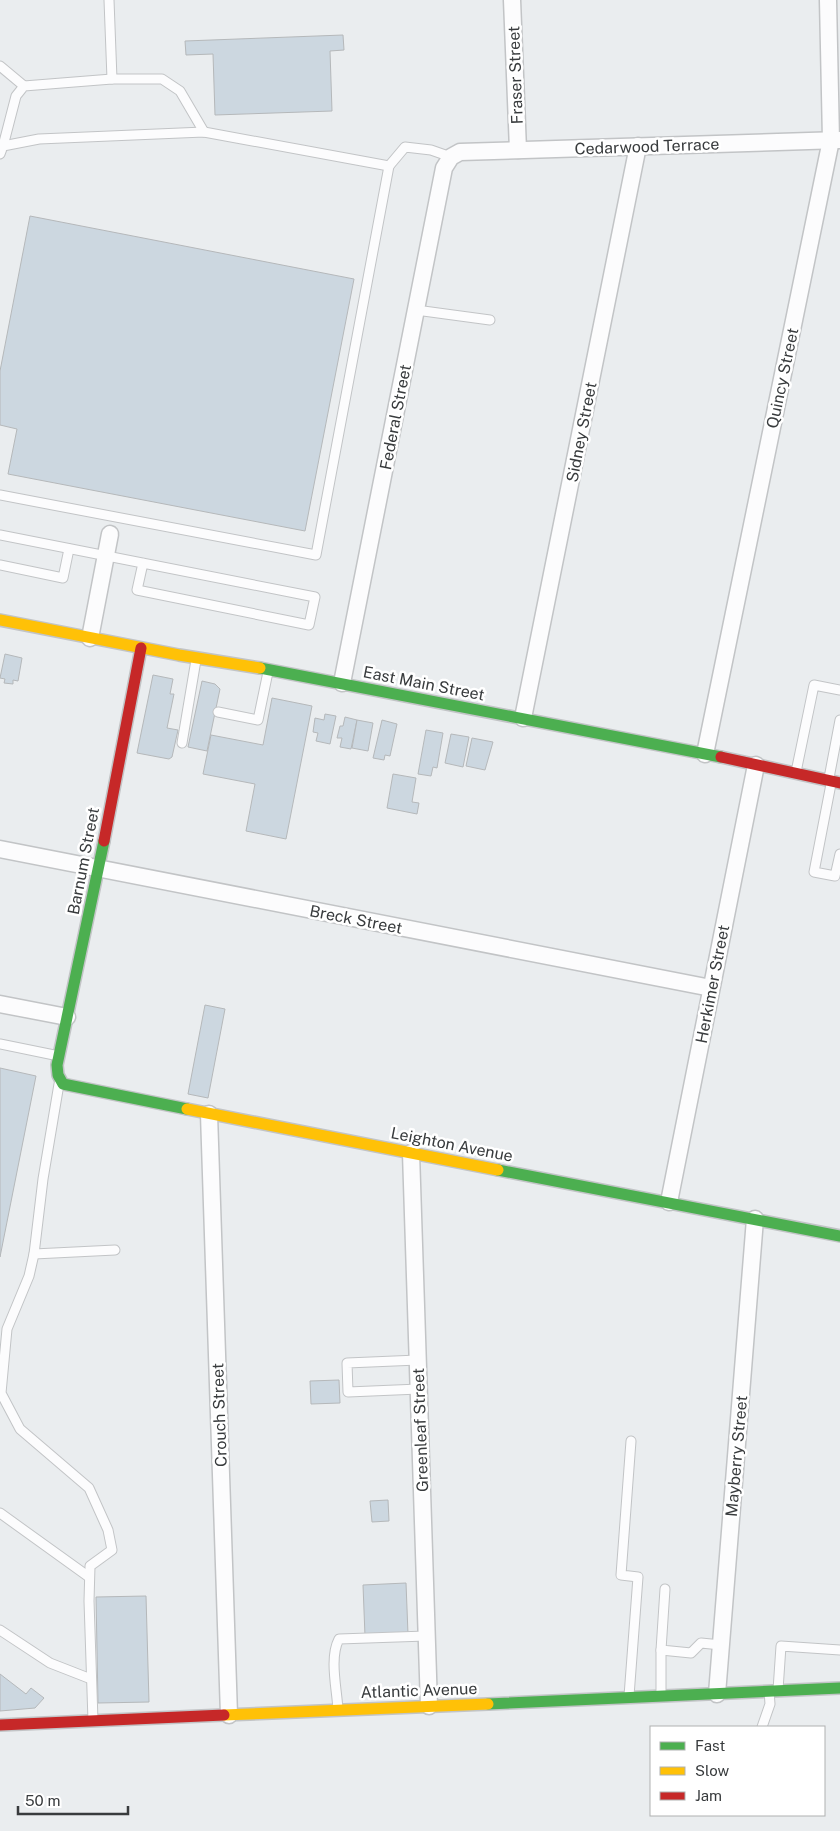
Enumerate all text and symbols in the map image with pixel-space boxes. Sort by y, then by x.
street label: Fraser Street [504,26,527,124]
street label: Cedarwood Terrace [574,134,720,159]
street label: Quincy Street [763,326,802,430]
street label: Federal Street [376,363,415,472]
street label: Sidney Street [562,380,601,484]
street label: East Main Street [361,662,486,705]
street label: Barnum Street [64,806,103,916]
street label: Breck Street [308,901,404,938]
street label: Herkimer Street [692,923,733,1045]
street label: Leighton Avenue [389,1123,515,1166]
street label: Crouch Street [208,1363,231,1467]
street label: Greenleaf Street [409,1368,432,1492]
street label: Mayberry Street [722,1395,751,1517]
street label: Atlantic Avenue [360,1679,478,1702]
legend [650,1726,825,1816]
text: Fast [695,1737,725,1754]
text: Slow [695,1762,730,1779]
scale bar [18,1784,128,1816]
text: Jam [695,1787,722,1804]
text: 50 m [25,1792,60,1809]

